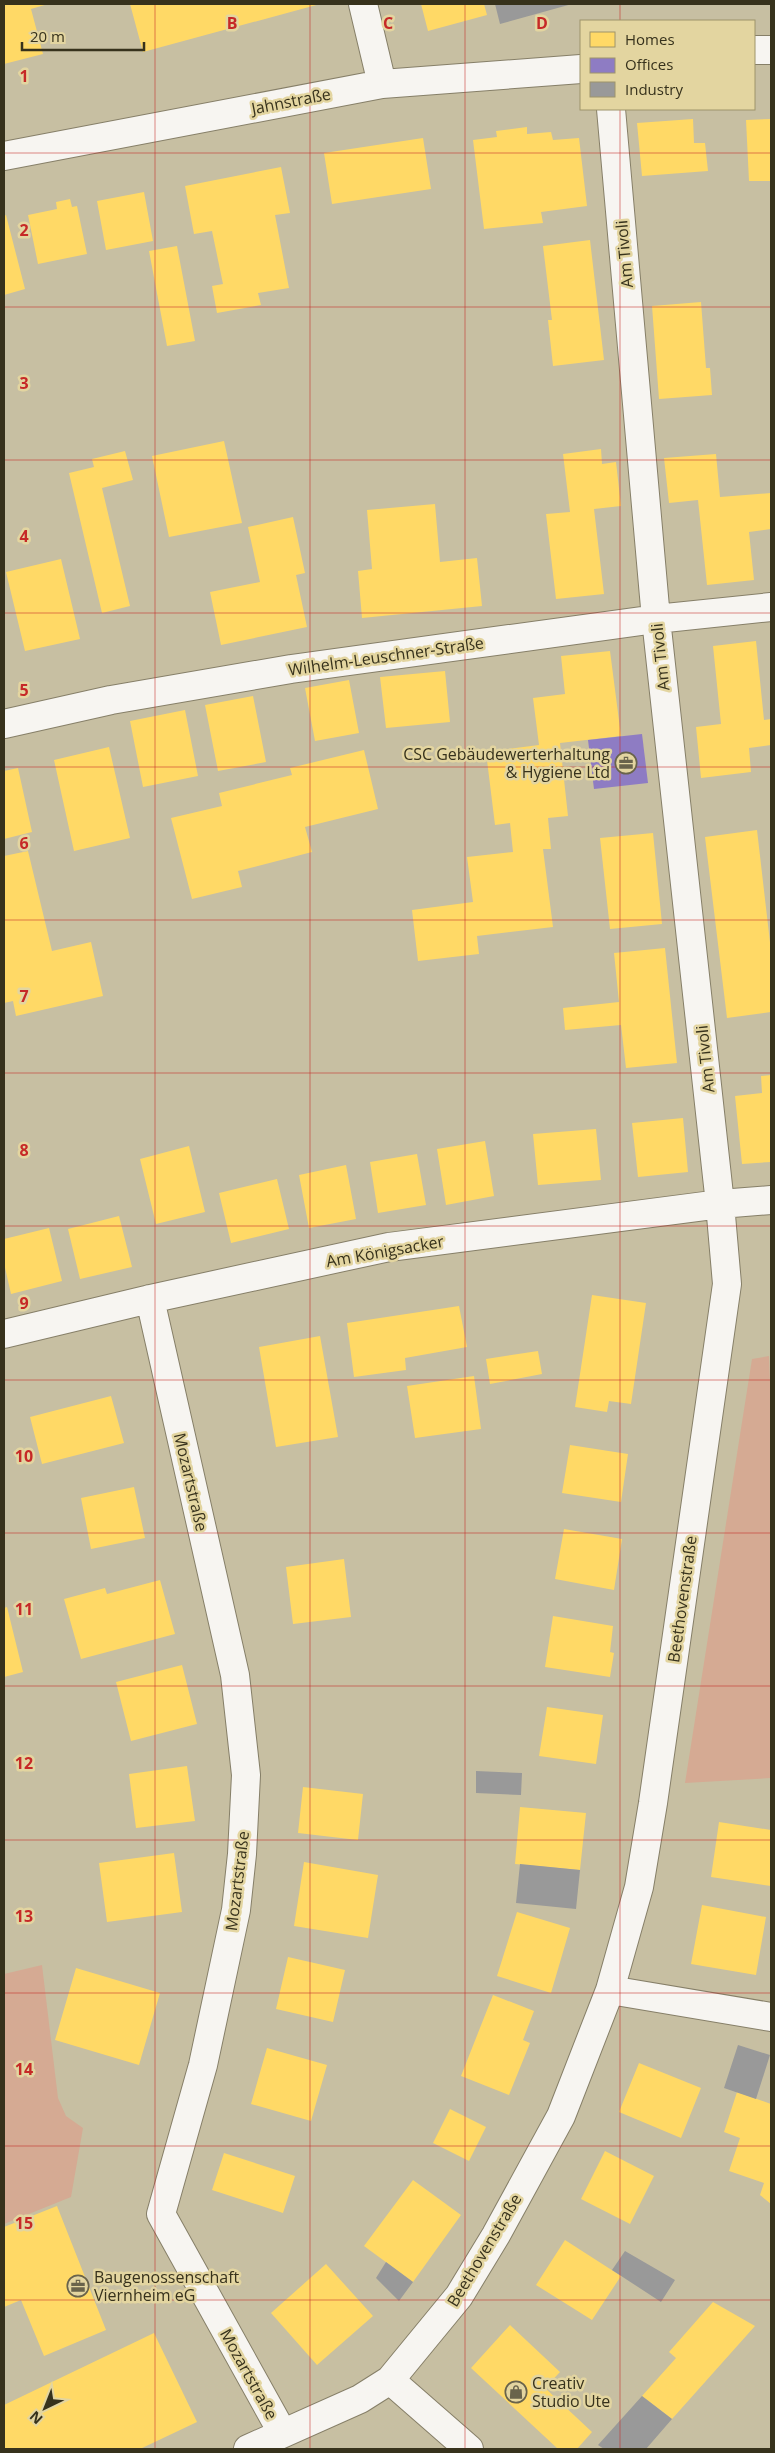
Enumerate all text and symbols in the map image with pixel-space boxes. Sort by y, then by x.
text: B [227,12,237,34]
text: C [383,12,393,34]
text: D [536,12,548,34]
scale bar [22,20,145,52]
legend [580,20,755,110]
text: 20 m [30,26,65,46]
text: Homes [625,29,675,49]
text: Offices [625,54,673,74]
text: 1 [19,65,29,87]
text: Industry [625,79,683,99]
street label: Jahnstraße [247,83,333,120]
text: 2 [19,219,29,241]
street label: Am Tivoli [610,219,638,289]
text: 3 [19,372,29,394]
text: 4 [19,525,29,547]
street label: Am Tivoli [646,622,674,692]
street label: Wilhelm-Leuschner-Straße [287,631,485,681]
text: 5 [19,679,29,701]
place label: CSC Gebäudewerterhaltung & Hygiene Ltd [403,743,610,783]
office icon: CSC Gebäudewerterhaltung & Hygiene Ltd [614,751,638,775]
text: 6 [19,832,29,854]
text: 7 [19,985,29,1007]
street label: Am Tivoli [691,1024,719,1094]
text: 8 [19,1139,29,1161]
street label: Am Königsacker [324,1230,446,1272]
text: 9 [19,1292,29,1314]
street label: Mozartstraße [169,1431,213,1533]
text: 10 [15,1445,33,1467]
street label: Beethovenstraße [662,1534,702,1664]
text: 11 [15,1598,33,1620]
text: 12 [15,1752,33,1774]
street label: Mozartstraße [220,1830,254,1932]
text: 13 [15,1905,33,1927]
text: 14 [15,2058,33,2080]
street label: Beethovenstraße [442,2189,526,2310]
text: 15 [15,2212,33,2234]
place label: Baugenossenschaft Viernheim eG [94,2266,240,2306]
office icon: Baugenossenschaft Viernheim eG [66,2274,90,2298]
street label: Mozartstraße [215,2325,283,2423]
place label: Creativ Studio Ute [532,2372,610,2412]
shop icon: Creativ Studio Ute [504,2380,528,2404]
north arrow [20,2383,70,2433]
text: N [25,2407,46,2429]

